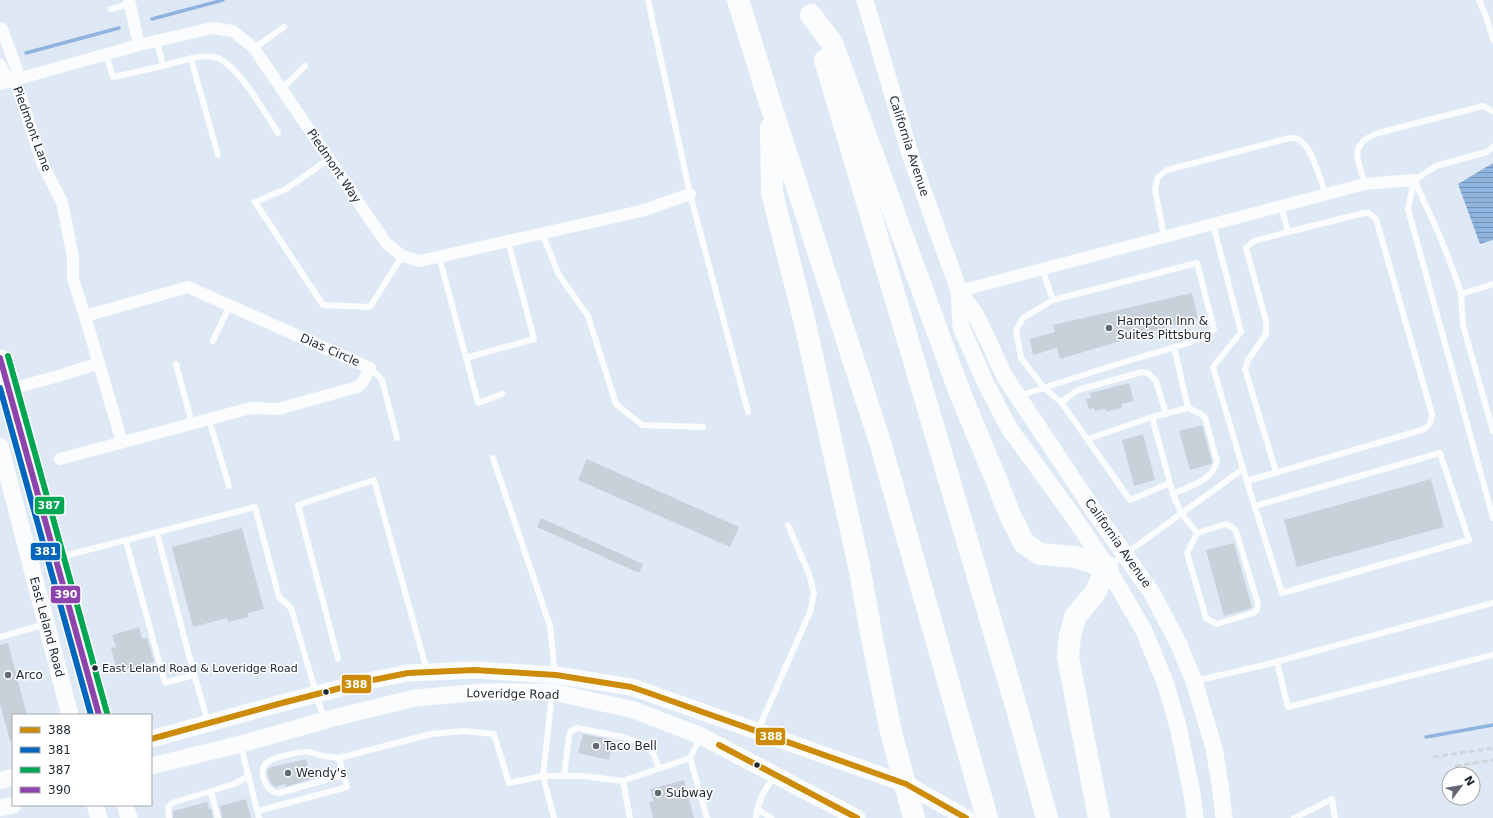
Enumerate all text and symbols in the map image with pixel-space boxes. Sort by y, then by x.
street label: Piedmont Lane [10,85,54,173]
street label: California Avenue [886,94,932,198]
street label: Piedmont Way [304,126,364,206]
place label: Hampton Inn & Suites Pittsburg [1117,314,1211,342]
marker: Hampton Inn & Suites Pittsburg [1104,323,1114,333]
street label: Dias Circle [298,331,362,369]
line badge: 387 [34,496,65,515]
street label: California Avenue [1082,496,1154,590]
text: 387 [38,499,60,512]
line badge: 381 [30,542,61,561]
text: 381 [35,545,57,558]
street label: East Leland Road [27,575,67,679]
line badge: 390 [50,585,81,604]
text: 390 [55,588,78,601]
place label: East Leland Road & Loveridge Road [102,662,298,675]
marker: East Leland Road & Loveridge Road [90,663,100,673]
place label: Arco [16,668,43,682]
marker: Arco [3,670,13,680]
line badge: 388 [341,674,372,694]
text: 388 [345,678,367,691]
street label: Loveridge Road [466,686,560,702]
unlabelled marker [321,687,331,697]
legend [12,714,152,806]
text: 388 [48,723,71,737]
line badge: 388 [755,727,786,746]
text: 388 [760,730,782,743]
place label: Taco Bell [603,739,657,753]
marker: Taco Bell [591,741,601,751]
text: 381 [48,743,71,757]
unlabelled marker [752,760,762,770]
text: 387 [48,763,71,777]
place label: Wendy's [296,766,346,780]
north arrow [1441,766,1481,806]
marker: Wendy's [283,768,293,778]
text: N [1461,774,1477,788]
text: 390 [48,783,71,797]
place label: Subway [666,786,713,800]
marker: Subway [653,788,663,798]

